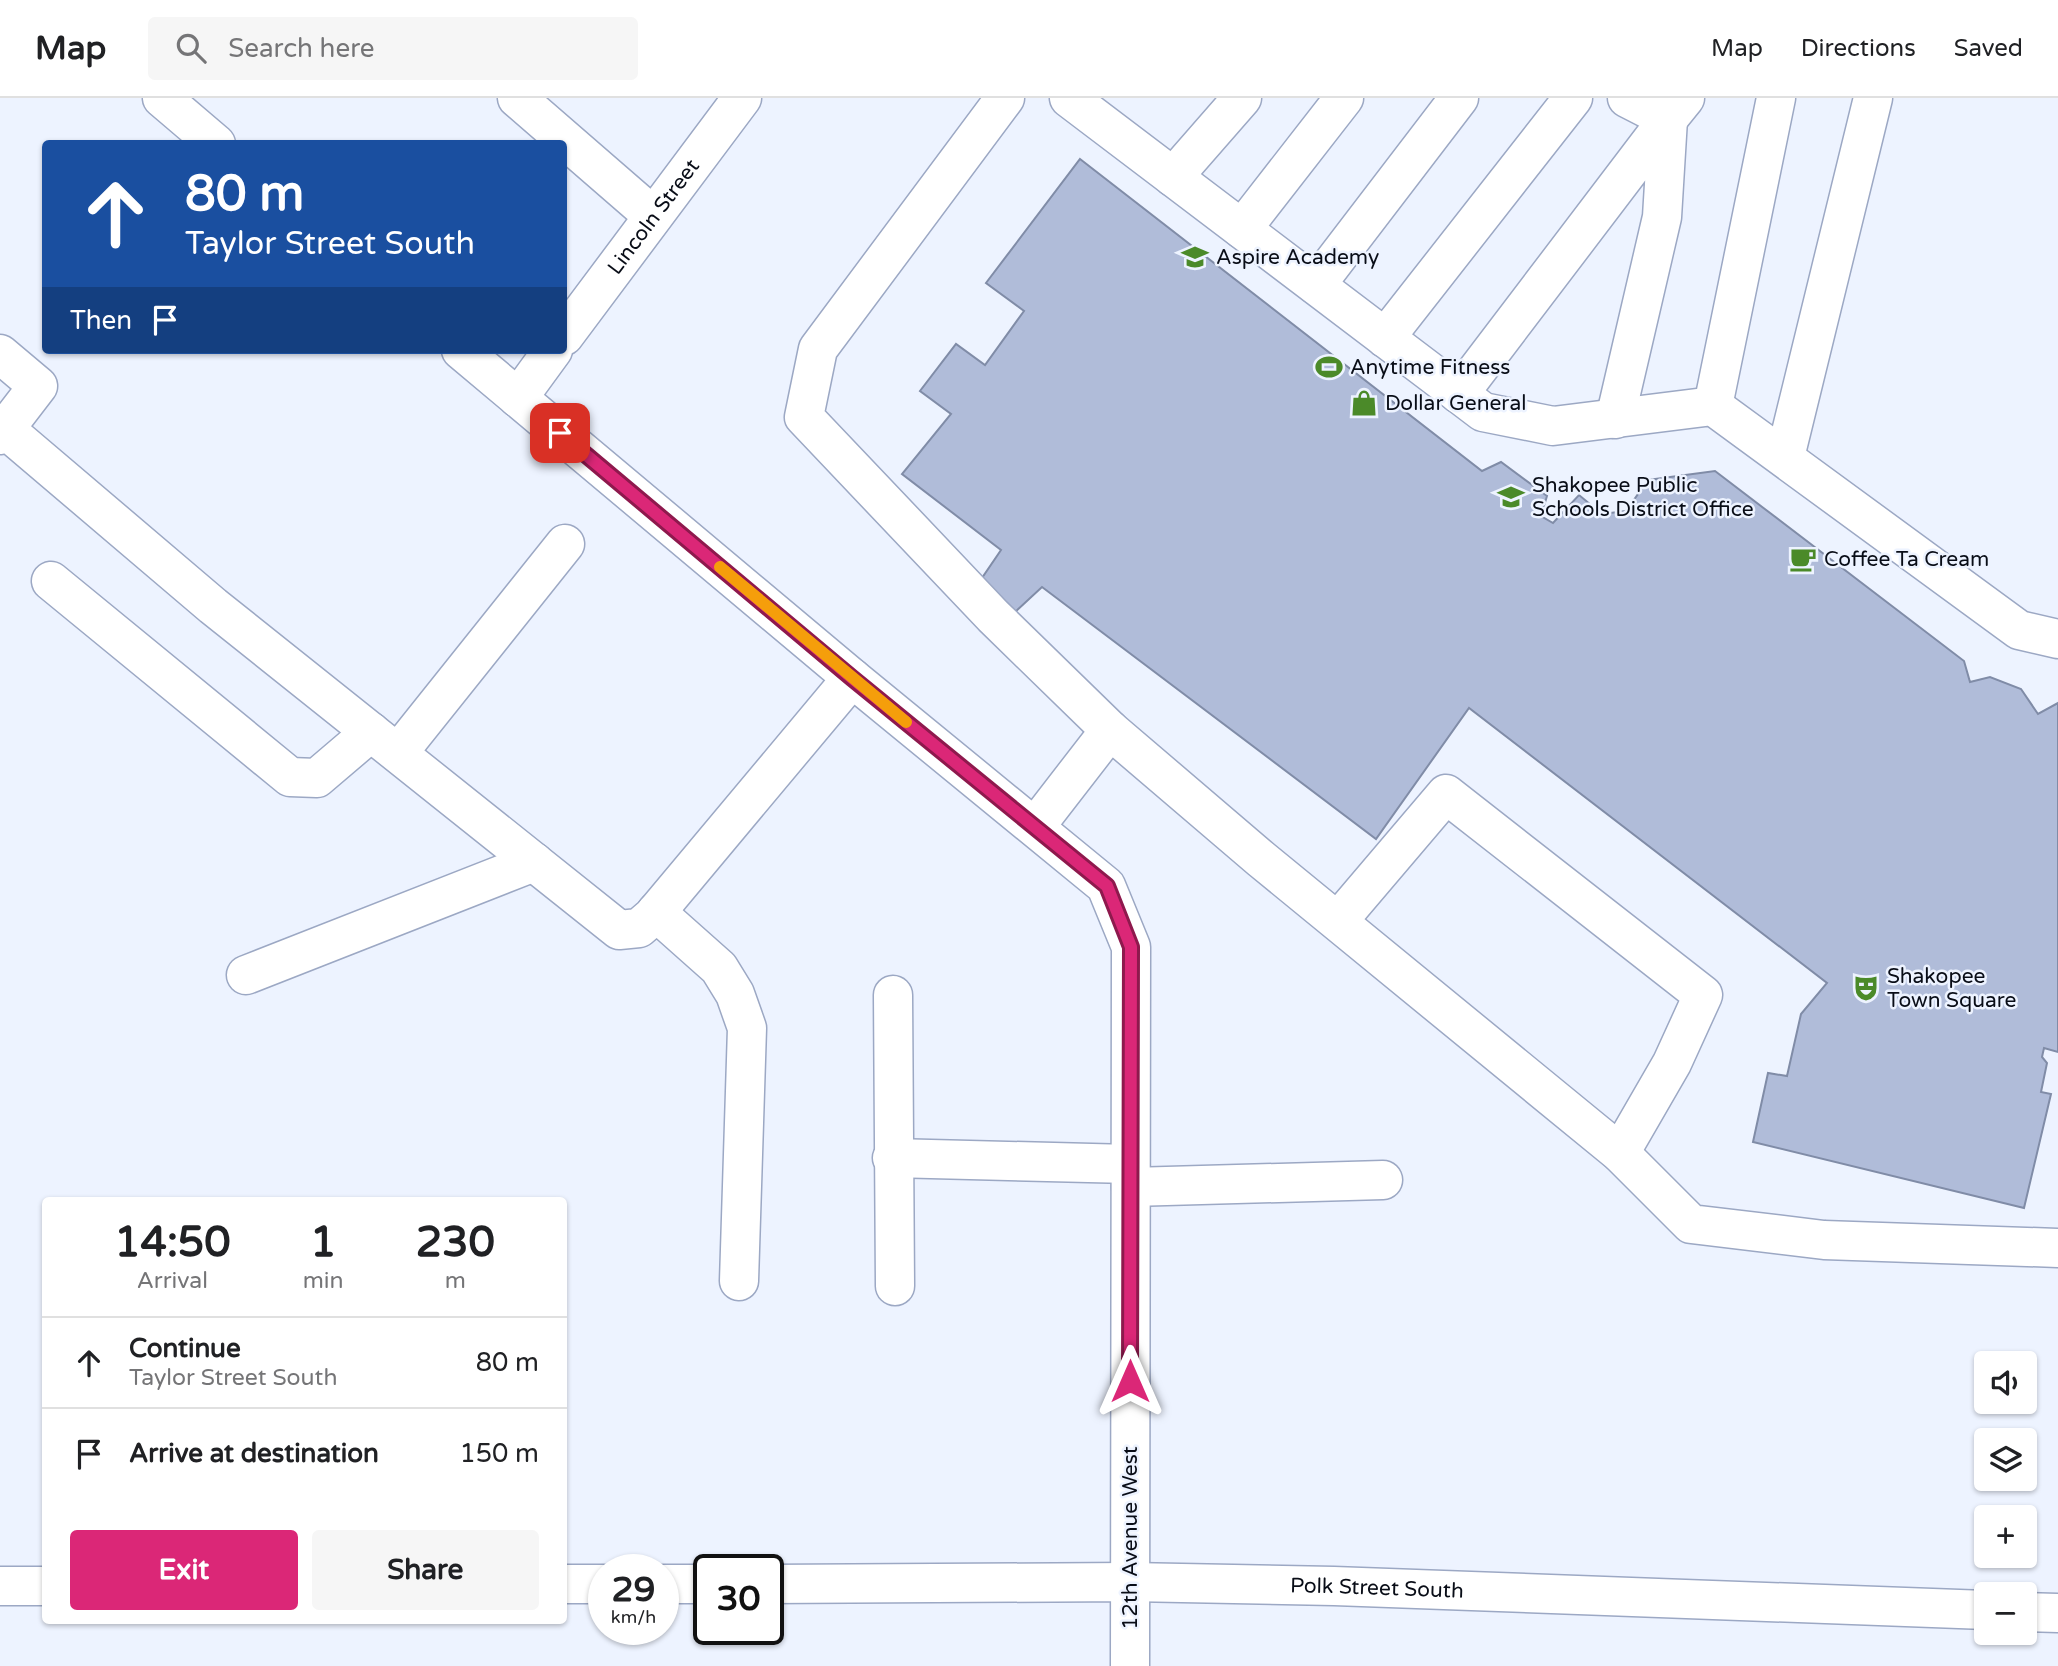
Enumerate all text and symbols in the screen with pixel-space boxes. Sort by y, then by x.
search box [148,17,638,80]
text: Map [35,29,106,68]
icon: search [172,29,210,67]
text: Search here [228,33,374,64]
text: Map [1711,34,1763,63]
text: Directions [1801,34,1916,63]
text: Saved [1954,34,2023,63]
street label: Lincoln Street [602,154,704,279]
text: 80 m [185,165,304,224]
icon: ahead [70,168,161,259]
text: Taylor Street South [185,225,475,263]
school or university icon: Aspire Academy [1180,242,1210,272]
place label: Aspire Academy [1216,245,1379,270]
icon: arrive [146,301,184,339]
text: Then [70,305,132,336]
sports icon: Anytime Fitness [1314,352,1344,382]
place label: Anytime Fitness [1350,355,1510,380]
shop icon: Dollar General [1349,388,1379,418]
place label: Dollar General [1385,391,1526,416]
pin [530,403,590,463]
icon: arrive [541,414,579,452]
place label: Shakopee Public Schools District Office [1532,473,1754,522]
school or university icon: Shakopee Public Schools District Office [1496,482,1526,512]
cafe icon: Coffee Ta Cream [1788,544,1818,574]
place label: Coffee Ta Cream [1824,547,1989,572]
place label: Shakopee Town Square [1887,964,2016,1013]
theatre icon: Shakopee Town Square [1851,973,1881,1003]
text: 14:50 [114,1217,231,1268]
text: 1 [310,1217,336,1268]
text: 230 [416,1217,495,1268]
text: Arrival [137,1267,208,1295]
text: min [303,1267,344,1295]
text: m [445,1267,466,1295]
text: Continue [129,1333,241,1364]
icon: ahead [70,1344,108,1382]
position arrow [1093,1344,1167,1418]
text: 80 m [476,1347,539,1378]
map controls [1974,1351,2037,1645]
button: sound [1974,1351,2037,1414]
text: Taylor Street South [129,1364,337,1392]
button: layers [1974,1428,2037,1491]
icon: arrive [70,1435,108,1473]
text: Arrive at destination [129,1438,379,1469]
text: 150 m [459,1438,539,1469]
street label: 12th Avenue West [1118,1446,1143,1630]
button: + [1974,1505,2037,1568]
button: Exit [70,1530,298,1610]
button: Share [312,1530,539,1610]
speed limit sign: 30 [693,1554,784,1645]
text: 29 [612,1569,655,1611]
street label: Polk Street South [1290,1573,1464,1603]
button: − [1974,1582,2037,1645]
text: km/h [611,1606,656,1628]

